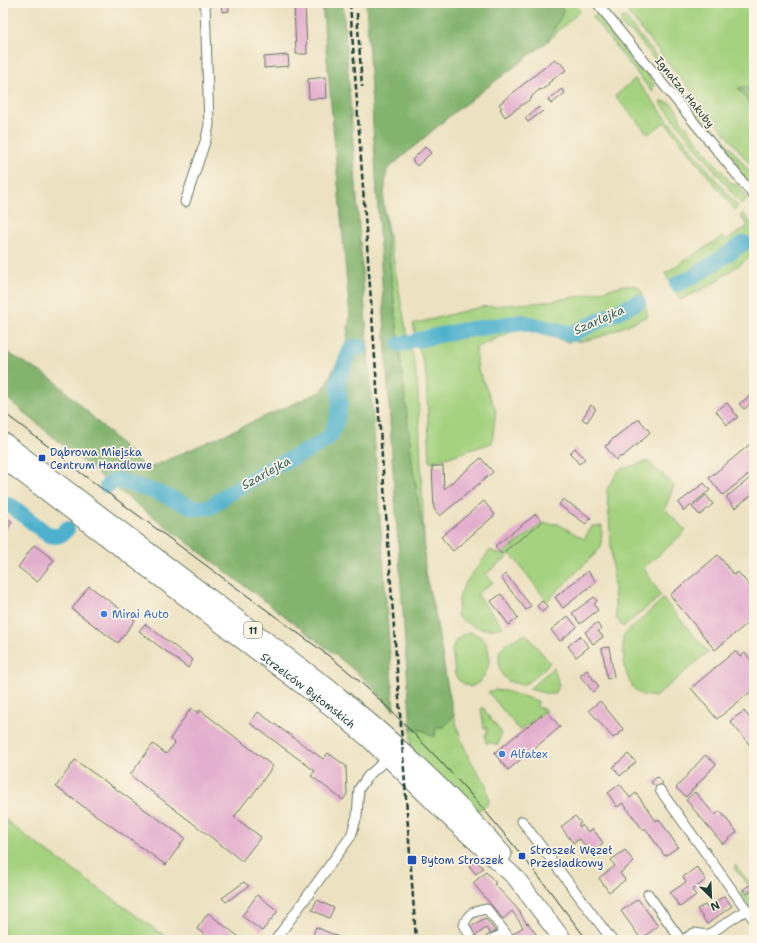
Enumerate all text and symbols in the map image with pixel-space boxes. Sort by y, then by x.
street label: Ignatza Hakuby [651,54,718,131]
water label: Szarlejka [571,302,627,338]
place label: Dąbrowa Miejska Centrum Handlowe [50,445,152,473]
marker: Dąbrowa Miejska Centrum Handlowe [37,453,47,463]
water label: Szarlejka [238,453,294,493]
place label: Mirai Auto [112,607,169,622]
marker: Mirai Auto [99,609,109,619]
road number: 11 [244,622,262,638]
street label: Strzelców Bytomskich [257,649,359,732]
place label: Alfatex [510,747,548,762]
marker: Alfatex [497,749,507,759]
place label: Stroszek Węzeł Przesiadkowy [530,843,612,871]
marker: Stroszek Węzeł Przesiadkowy [517,851,527,861]
place label: Bytom Stroszek [421,853,504,868]
marker: Bytom Stroszek [406,854,418,866]
north arrow [691,877,731,917]
text: N [708,897,722,914]

